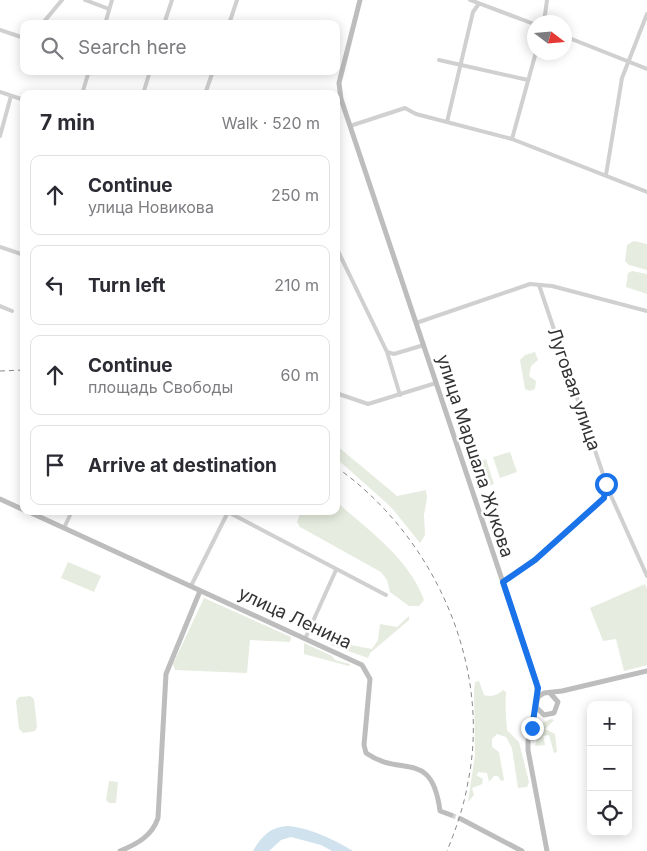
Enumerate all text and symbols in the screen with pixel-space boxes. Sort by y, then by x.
north arrow [527,15,572,60]
search box [20,20,340,75]
icon: search [38,34,66,62]
text: Search here [78,36,187,59]
text: 7 min [40,110,95,135]
text: Walk · 520 m [222,113,320,133]
text: Continue [88,174,173,197]
icon: ahead [41,181,69,209]
text: 250 m [271,185,319,205]
text: улица Новикова [88,197,214,217]
icon: left [41,271,69,299]
text: Turn left [88,274,166,297]
text: 210 m [274,275,319,295]
street label: Луговая улица [544,325,605,453]
street label: улица Маршала Жукова [433,352,518,560]
text: Continue [88,354,173,377]
icon: ahead [41,361,69,389]
text: 60 m [280,365,319,385]
text: площадь Свободы [88,377,233,397]
icon: arrive [41,451,69,479]
text: Arrive at destination [88,454,277,477]
route start [595,473,618,496]
street label: улица Ленина [235,582,355,653]
map controls [587,701,632,836]
button: + [587,701,632,746]
route end [521,717,544,740]
button: − [587,746,632,791]
button: locate [587,791,632,836]

